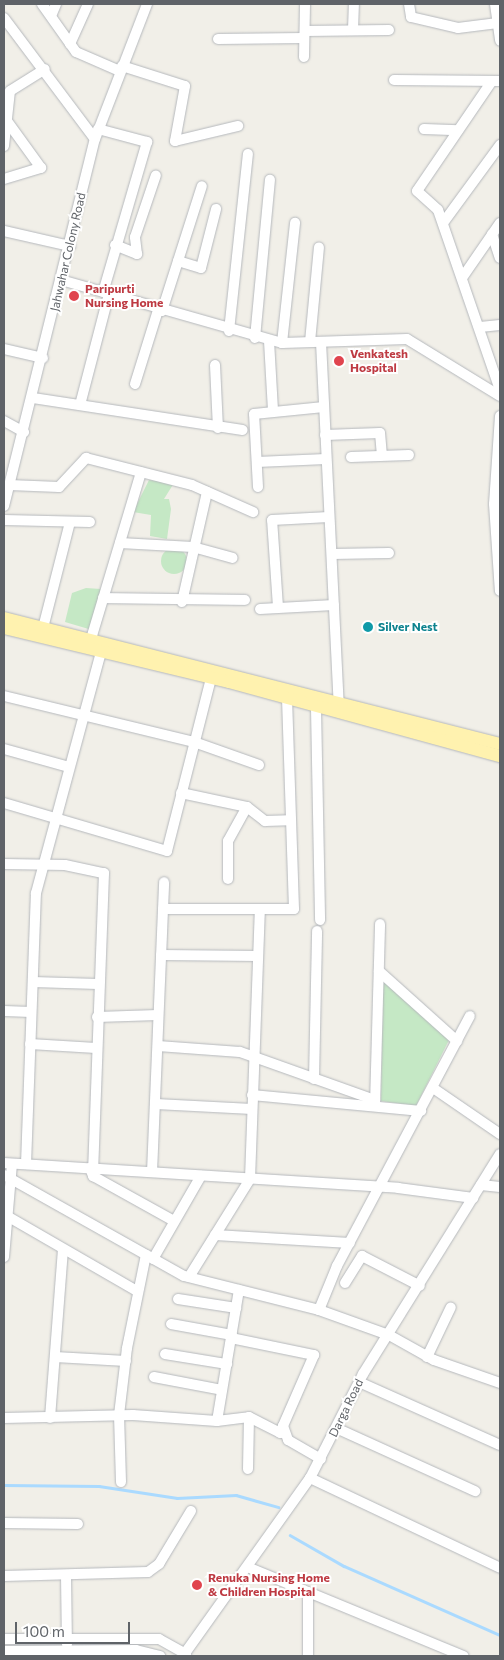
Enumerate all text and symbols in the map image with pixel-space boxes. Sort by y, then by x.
street label: Jahwahar Colony Road [47,191,89,313]
place label: Paripurti Nursing Home [85,282,163,310]
marker: Paripurti Nursing Home [67,289,81,303]
place label: Venkatesh Hospital [350,347,408,375]
marker: Venkatesh Hospital [332,354,346,368]
place label: Silver Nest [378,620,438,634]
marker: Silver Nest [362,621,374,633]
street label: Darga Road [326,1377,366,1439]
place label: Renuka Nursing Home & Children Hospital [208,1571,330,1599]
marker: Renuka Nursing Home & Children Hospital [190,1578,204,1592]
scale bar [18,1612,132,1644]
text: 100 m [23,1622,65,1640]

